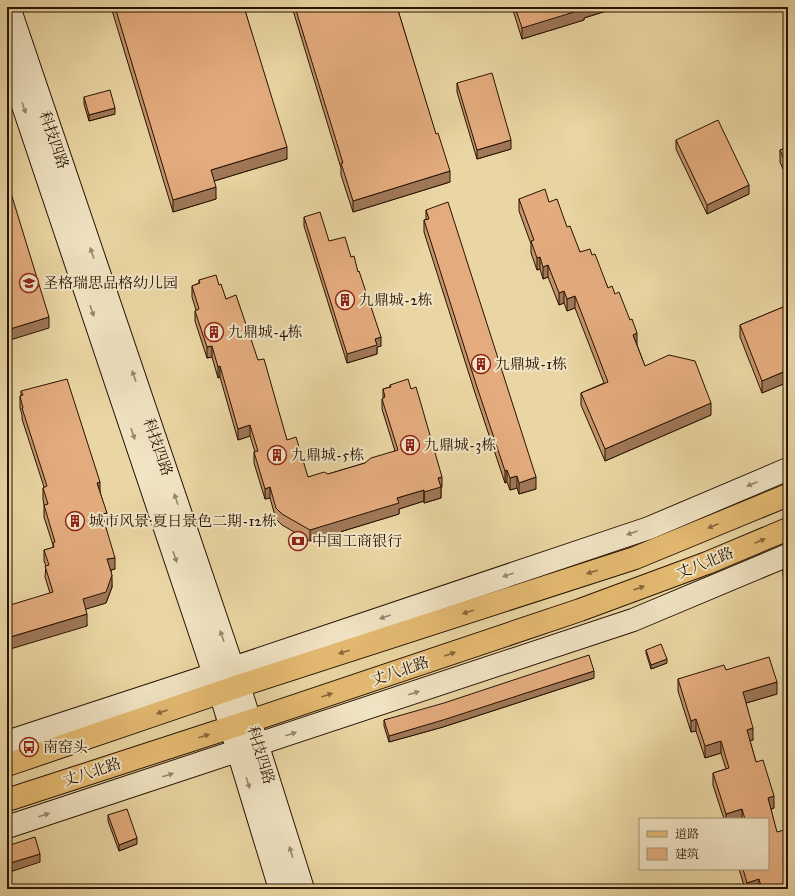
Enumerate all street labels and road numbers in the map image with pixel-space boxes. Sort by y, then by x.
street label: 科技四路 [36,109,72,171]
street label: 科技四路 [140,416,176,478]
street label: 丈八北路 [674,543,736,583]
street label: 丈八北路 [369,653,431,689]
street label: 科技四路 [244,724,278,786]
street label: 丈八北路 [61,754,123,790]

